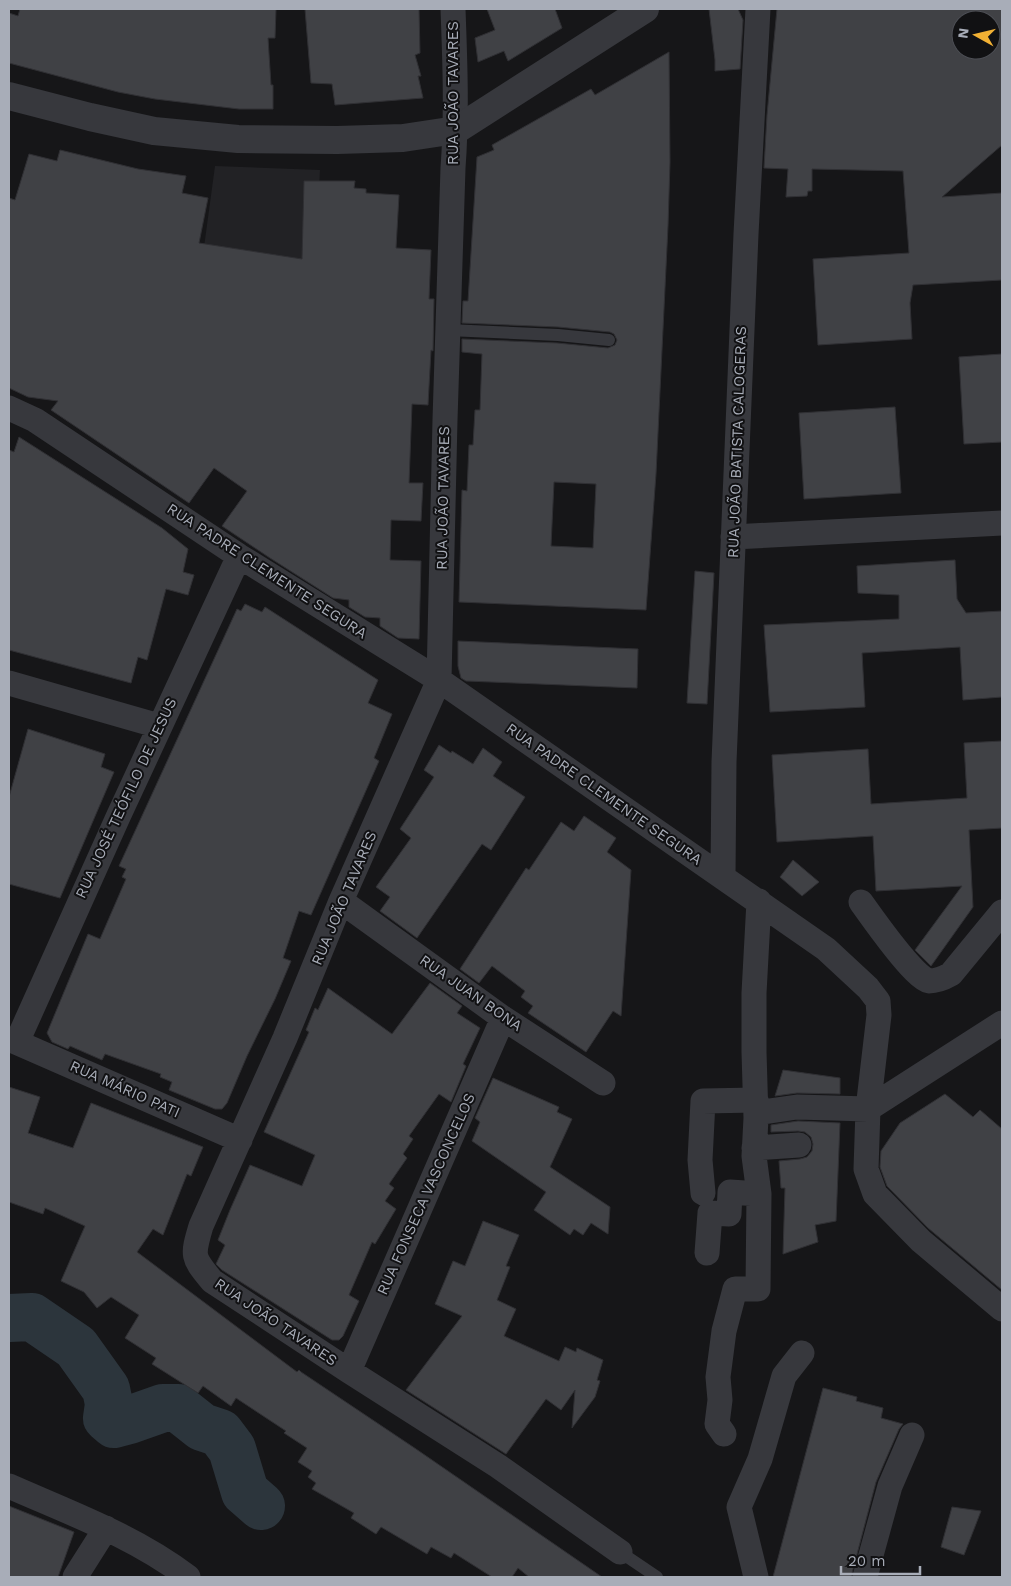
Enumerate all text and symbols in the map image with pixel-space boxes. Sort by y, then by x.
north arrow [951,10,1001,60]
street label: RUA JOÃO TAVARES [444,21,462,165]
text: N [954,27,972,39]
street label: RUA JOÃO BATISTA CALOGERAS [724,326,750,558]
street label: RUA JOÃO TAVARES [433,426,453,570]
street label: RUA PADRE CLEMENTE SEGURA [164,500,370,643]
street label: RUA JOSÉ TEÓFILO DE JESUS [71,694,180,901]
street label: RUA PADRE CLEMENTE SEGURA [503,719,705,869]
street label: RUA JOÃO TAVARES [308,828,380,968]
street label: RUA JUAN BONA [416,951,526,1035]
street label: RUA MÁRIO PATI [67,1057,183,1121]
street label: RUA FONSECA VASCONCELOS [373,1090,479,1298]
street label: RUA JOÃO TAVARES [211,1274,341,1370]
scale bar [841,1544,920,1576]
text: 20 m [848,1552,886,1570]

